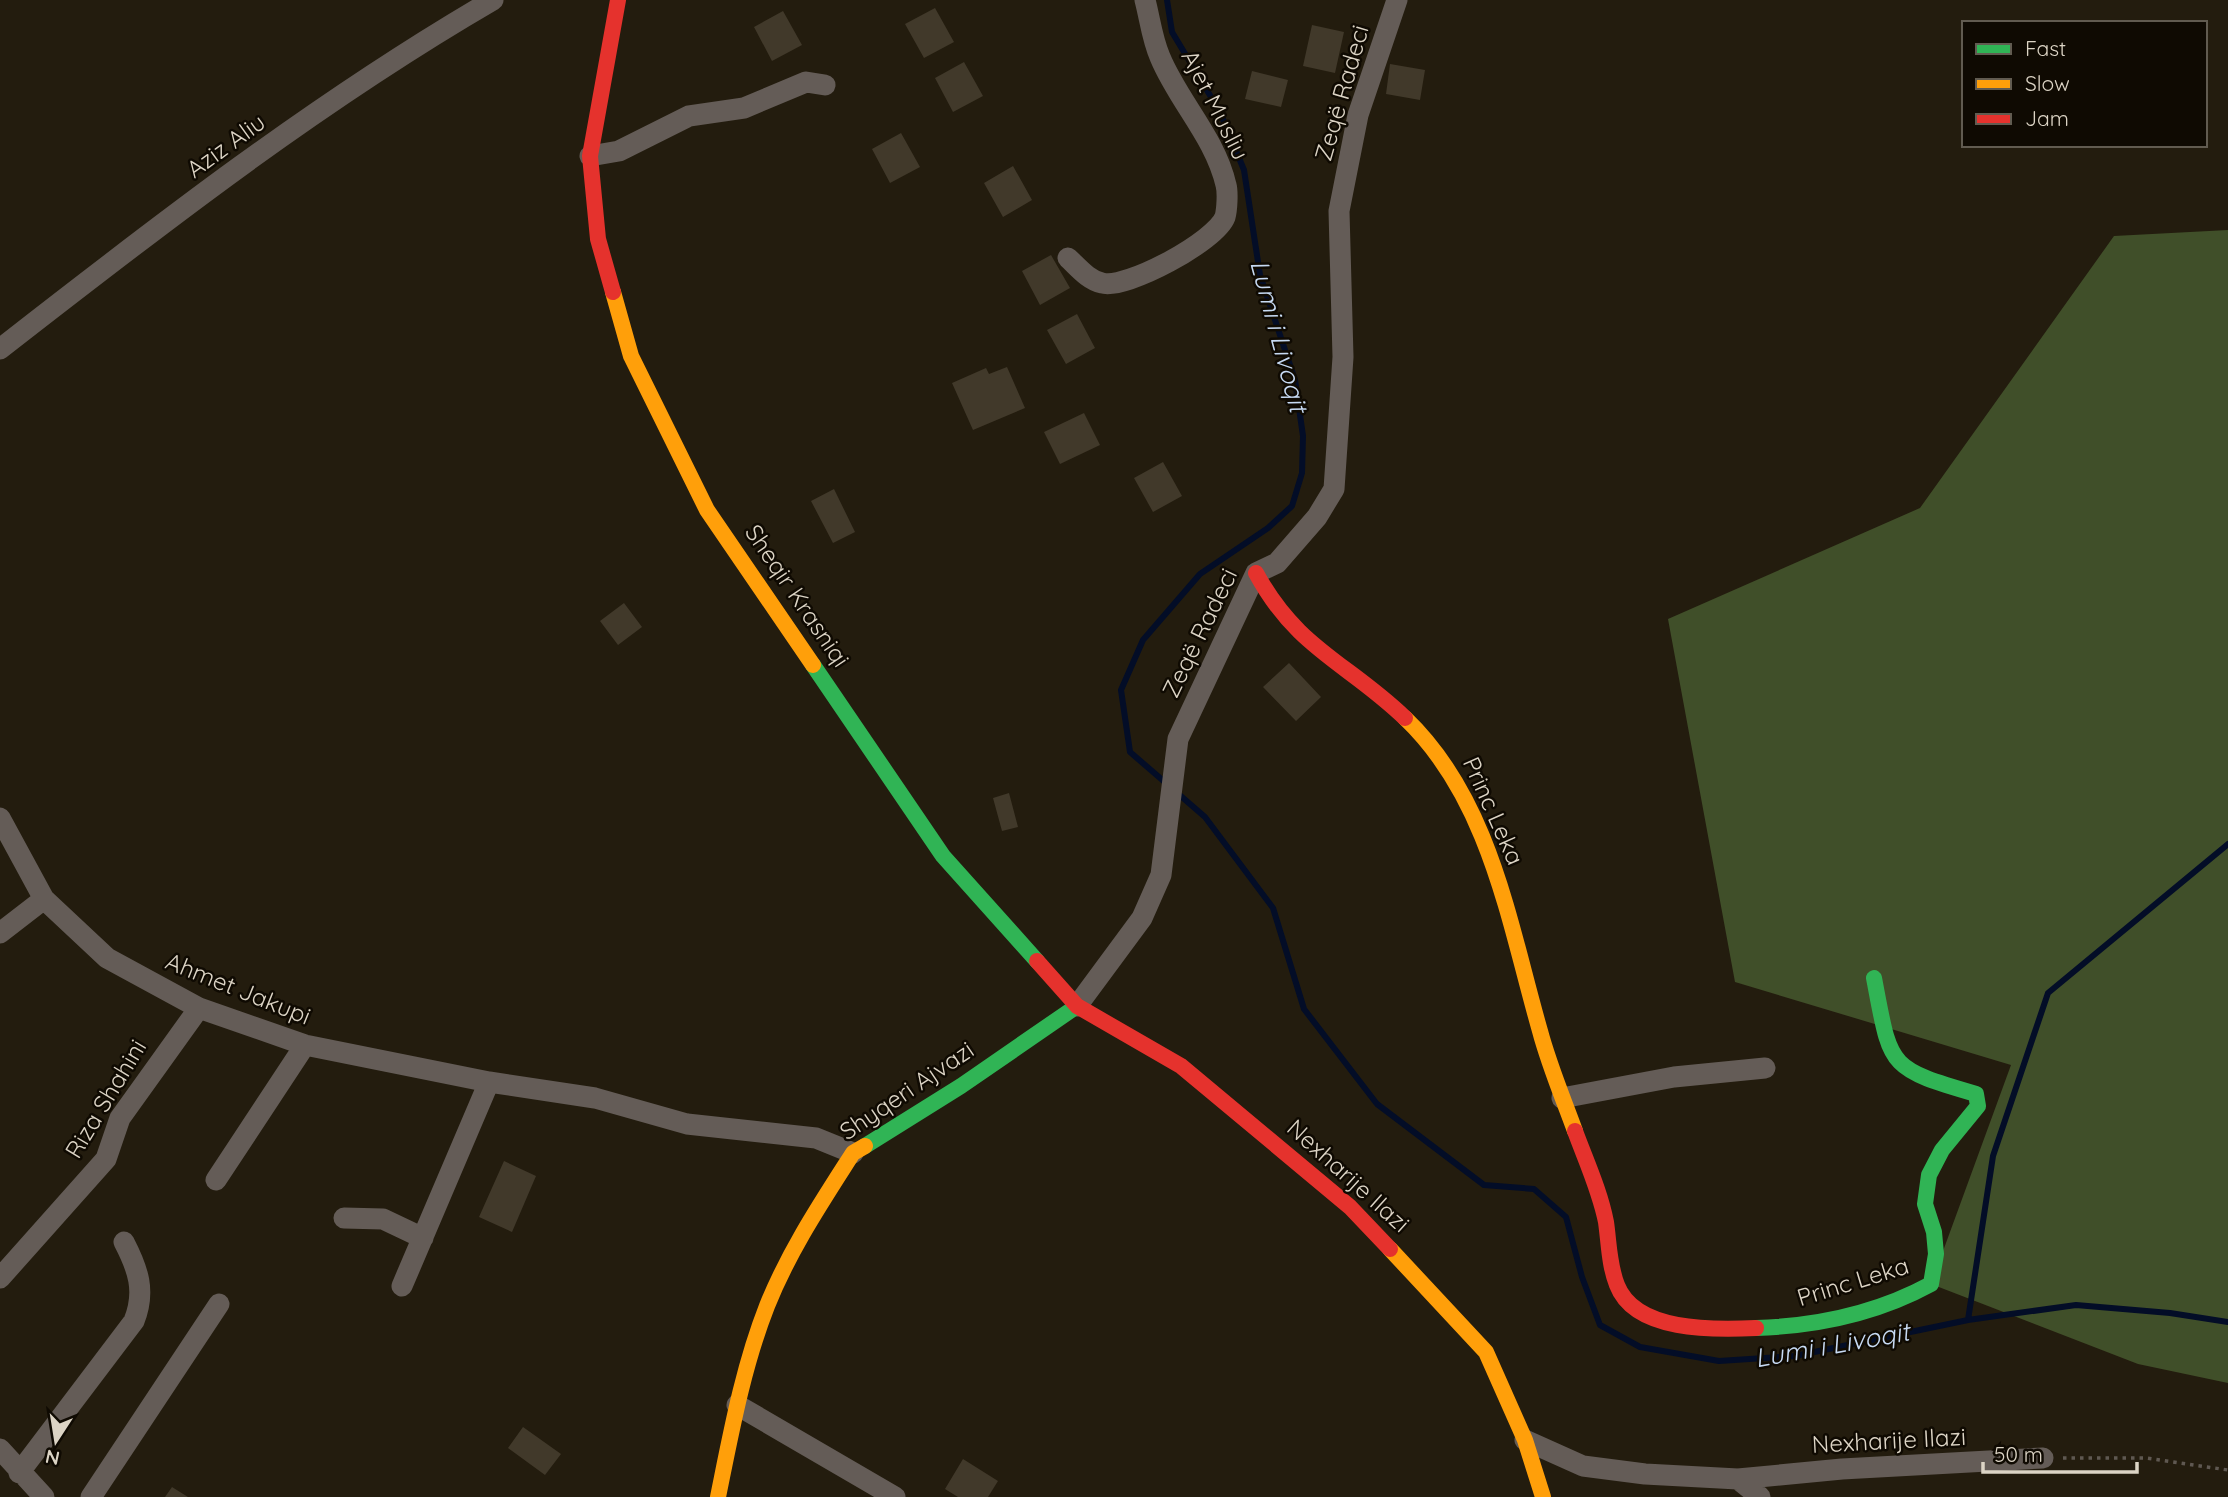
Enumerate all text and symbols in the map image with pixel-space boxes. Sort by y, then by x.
street label: Zeqë Radeci [1307,21,1375,164]
legend [1962,21,2207,147]
text: Fast [2025,35,2066,61]
street label: Ajet Musliu [1175,45,1256,165]
text: Slow [2025,70,2070,96]
text: Jam [2025,105,2069,131]
street label: Aziz Aliu [180,107,271,184]
water label: Lumi i Livoqit [1243,256,1316,419]
street label: Sheqir Krasniqi [739,518,857,672]
street label: Zeqë Radeci [1155,563,1243,702]
street label: Princ Leka [1457,752,1531,869]
street label: Ahmet Jakupi [162,945,315,1031]
street label: Riza Shahini [58,1034,152,1163]
street label: Shyqeri Ajvazi [834,1034,979,1146]
street label: Nexharije Ilazi [1281,1112,1416,1238]
street label: Princ Leka [1793,1250,1912,1312]
water label: Lumi i Livoqit [1752,1314,1915,1374]
north arrow [21,1406,91,1476]
street label: Nexharije Ilazi [1811,1421,1967,1459]
scale bar [1983,1430,2137,1474]
text: 50 m [1994,1441,2043,1467]
text: N [43,1444,62,1471]

